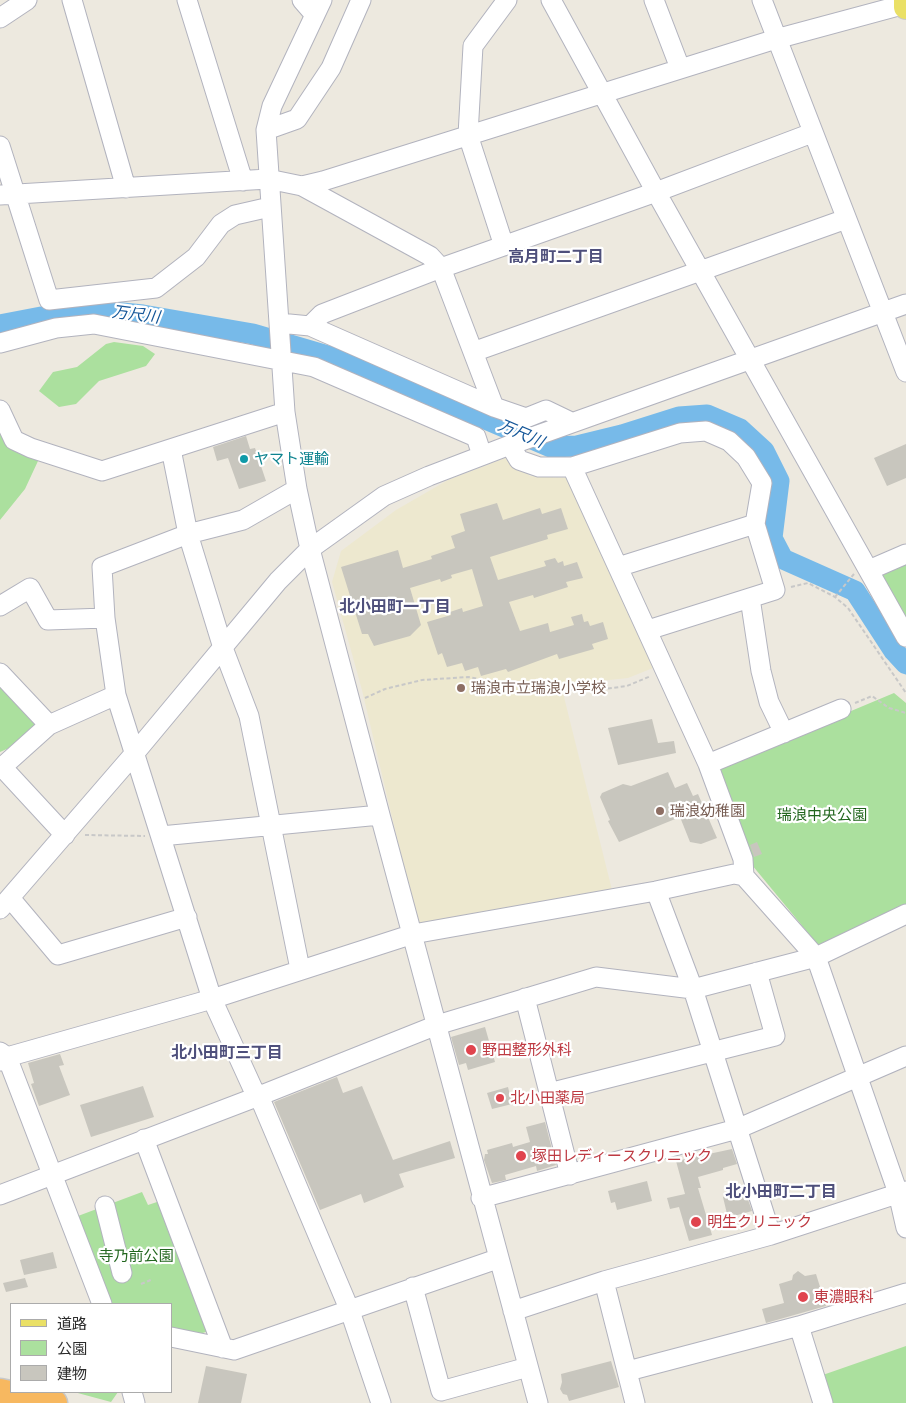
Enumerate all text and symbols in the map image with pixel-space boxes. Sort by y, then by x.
district label: 高月町二丁目 [508,247,604,267]
water label: 万尺川 [111,303,161,327]
water label: 万尺川 [495,416,547,452]
place label: ヤマト運輸 [254,450,329,468]
marker: ヤマト運輸 [238,453,250,465]
district label: 北小田町一丁目 [339,597,451,617]
place label: 瑞浪市立瑞浪小学校 [471,679,606,697]
marker: 瑞浪市立瑞浪小学校 [455,682,467,694]
place label: 瑞浪幼稚園 [670,802,745,820]
marker: 瑞浪幼稚園 [654,805,666,817]
park label: 瑞浪中央公園 [777,806,867,824]
place label: 野田整形外科 [482,1041,572,1059]
district label: 北小田町三丁目 [171,1043,283,1063]
marker: 野田整形外科 [464,1043,478,1057]
place label: 北小田薬局 [510,1089,585,1107]
marker: 北小田薬局 [494,1092,506,1104]
place label: 塚田レディースクリニック [532,1147,712,1165]
marker: 塚田レディースクリニック [514,1149,528,1163]
district label: 北小田町二丁目 [725,1182,837,1202]
place label: 明生クリニック [707,1213,812,1231]
marker: 明生クリニック [689,1215,703,1229]
park label: 寺乃前公園 [99,1247,173,1265]
place label: 東濃眼科 [814,1288,874,1306]
marker: 東濃眼科 [796,1290,810,1304]
legend [10,1303,172,1393]
text: 道路 [57,1314,87,1333]
text: 公園 [57,1339,87,1358]
text: 建物 [57,1364,87,1383]

